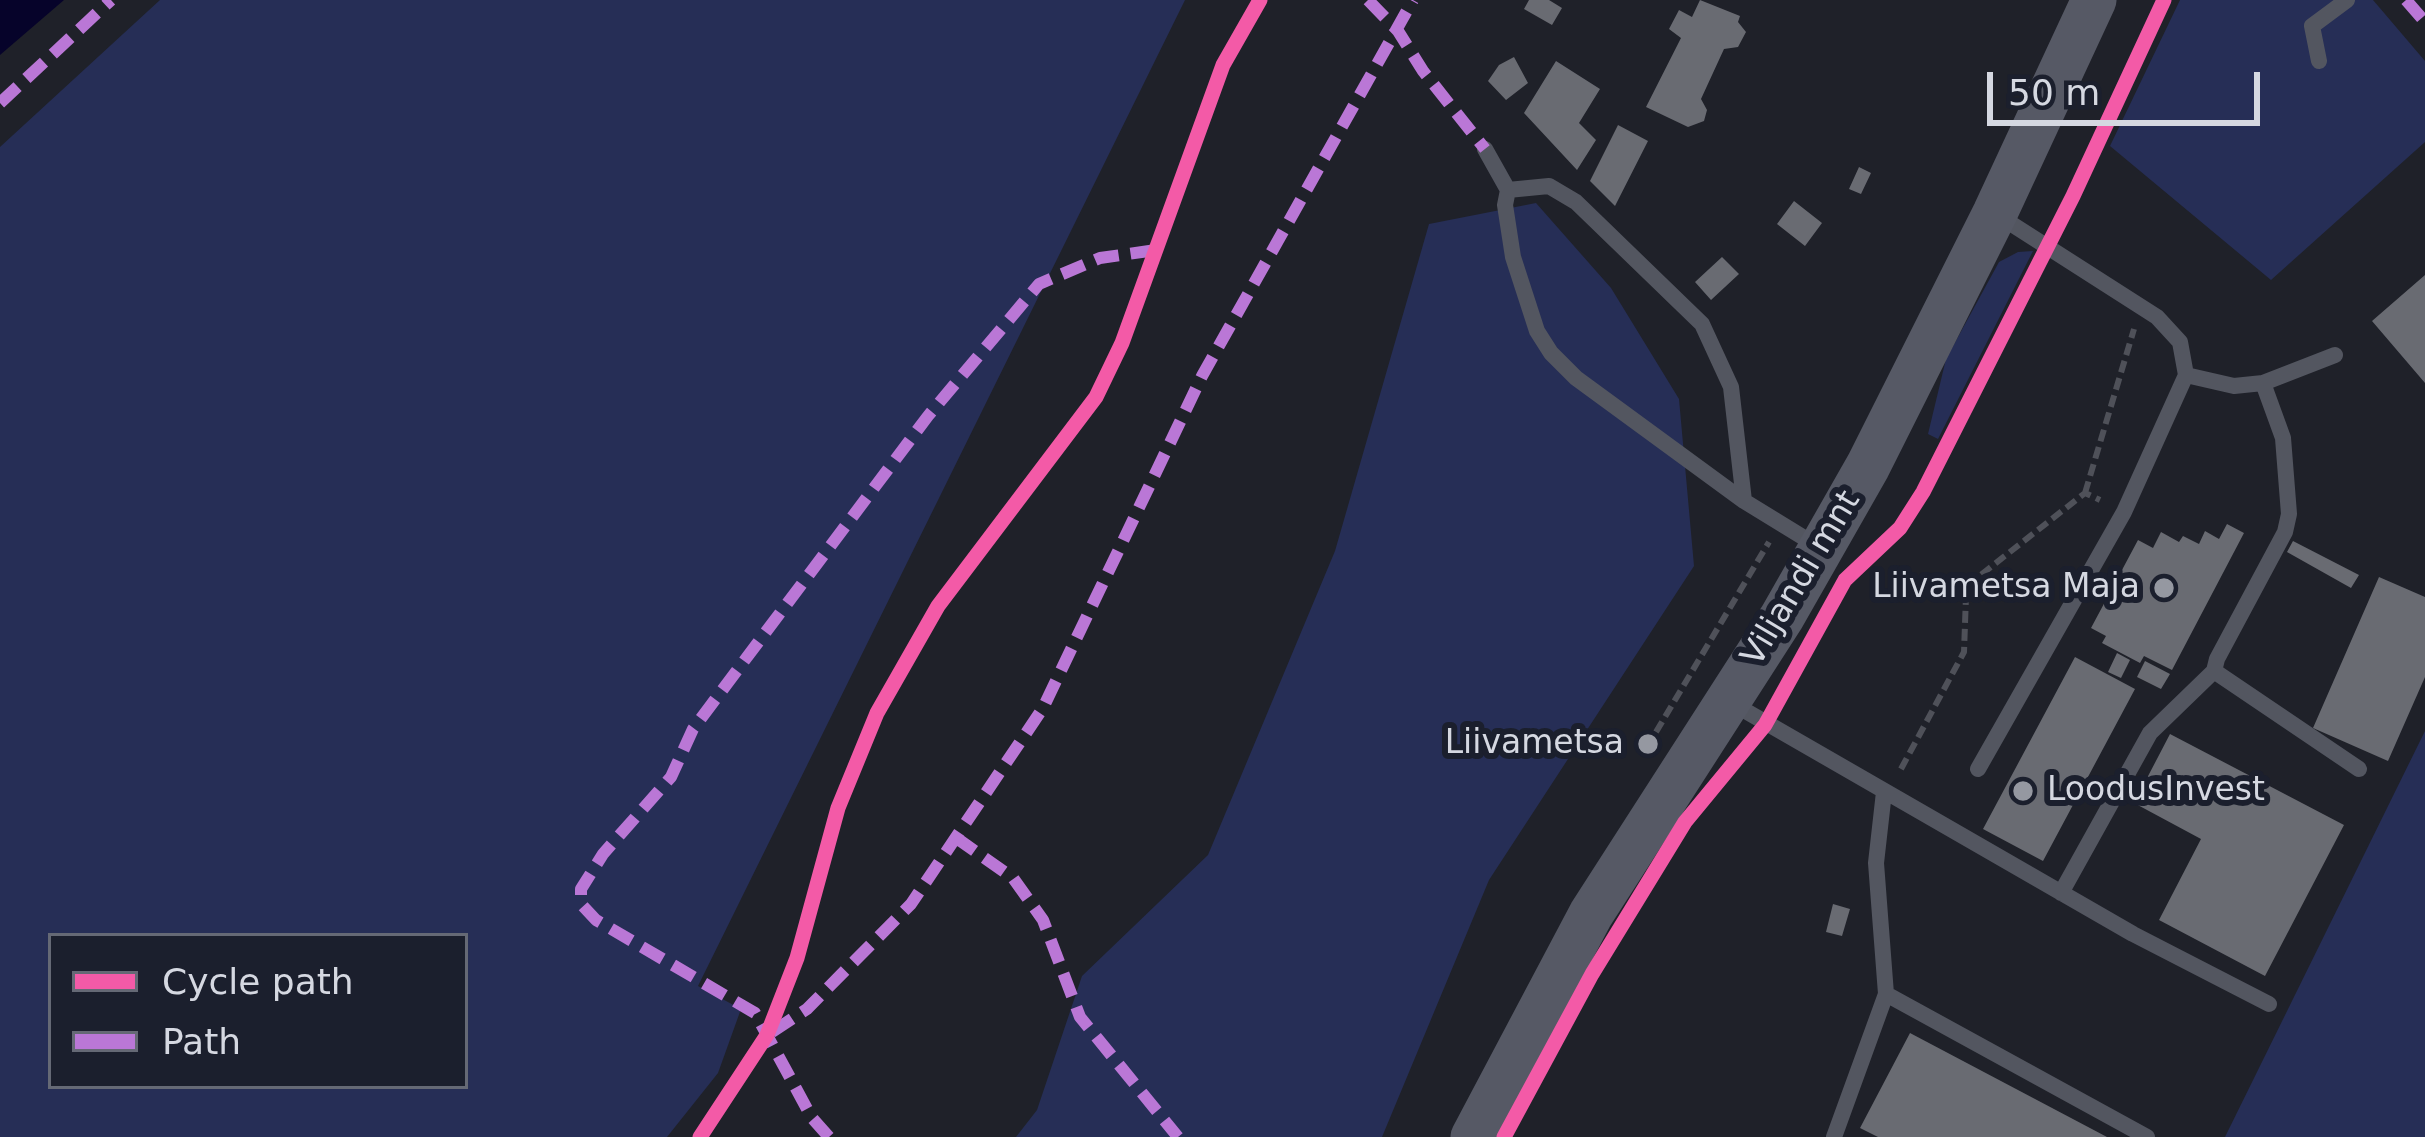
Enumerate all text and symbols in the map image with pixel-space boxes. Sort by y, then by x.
scale bar [1993,48,2266,122]
text: 50 m [2008,72,2100,113]
street label: Viljandi mnt [1734,484,1870,674]
place label: Liivametsa Maja [1872,568,2140,608]
marker: Liivametsa Maja [2151,575,2177,601]
place label: Liivametsa [1445,724,1624,764]
marker: Liivametsa [1635,731,1661,757]
place label: LoodusInvest [2047,771,2265,811]
marker: LoodusInvest [2010,778,2036,804]
legend [48,933,468,1089]
text: Cycle path [162,961,354,1002]
text: Path [162,1021,241,1062]

